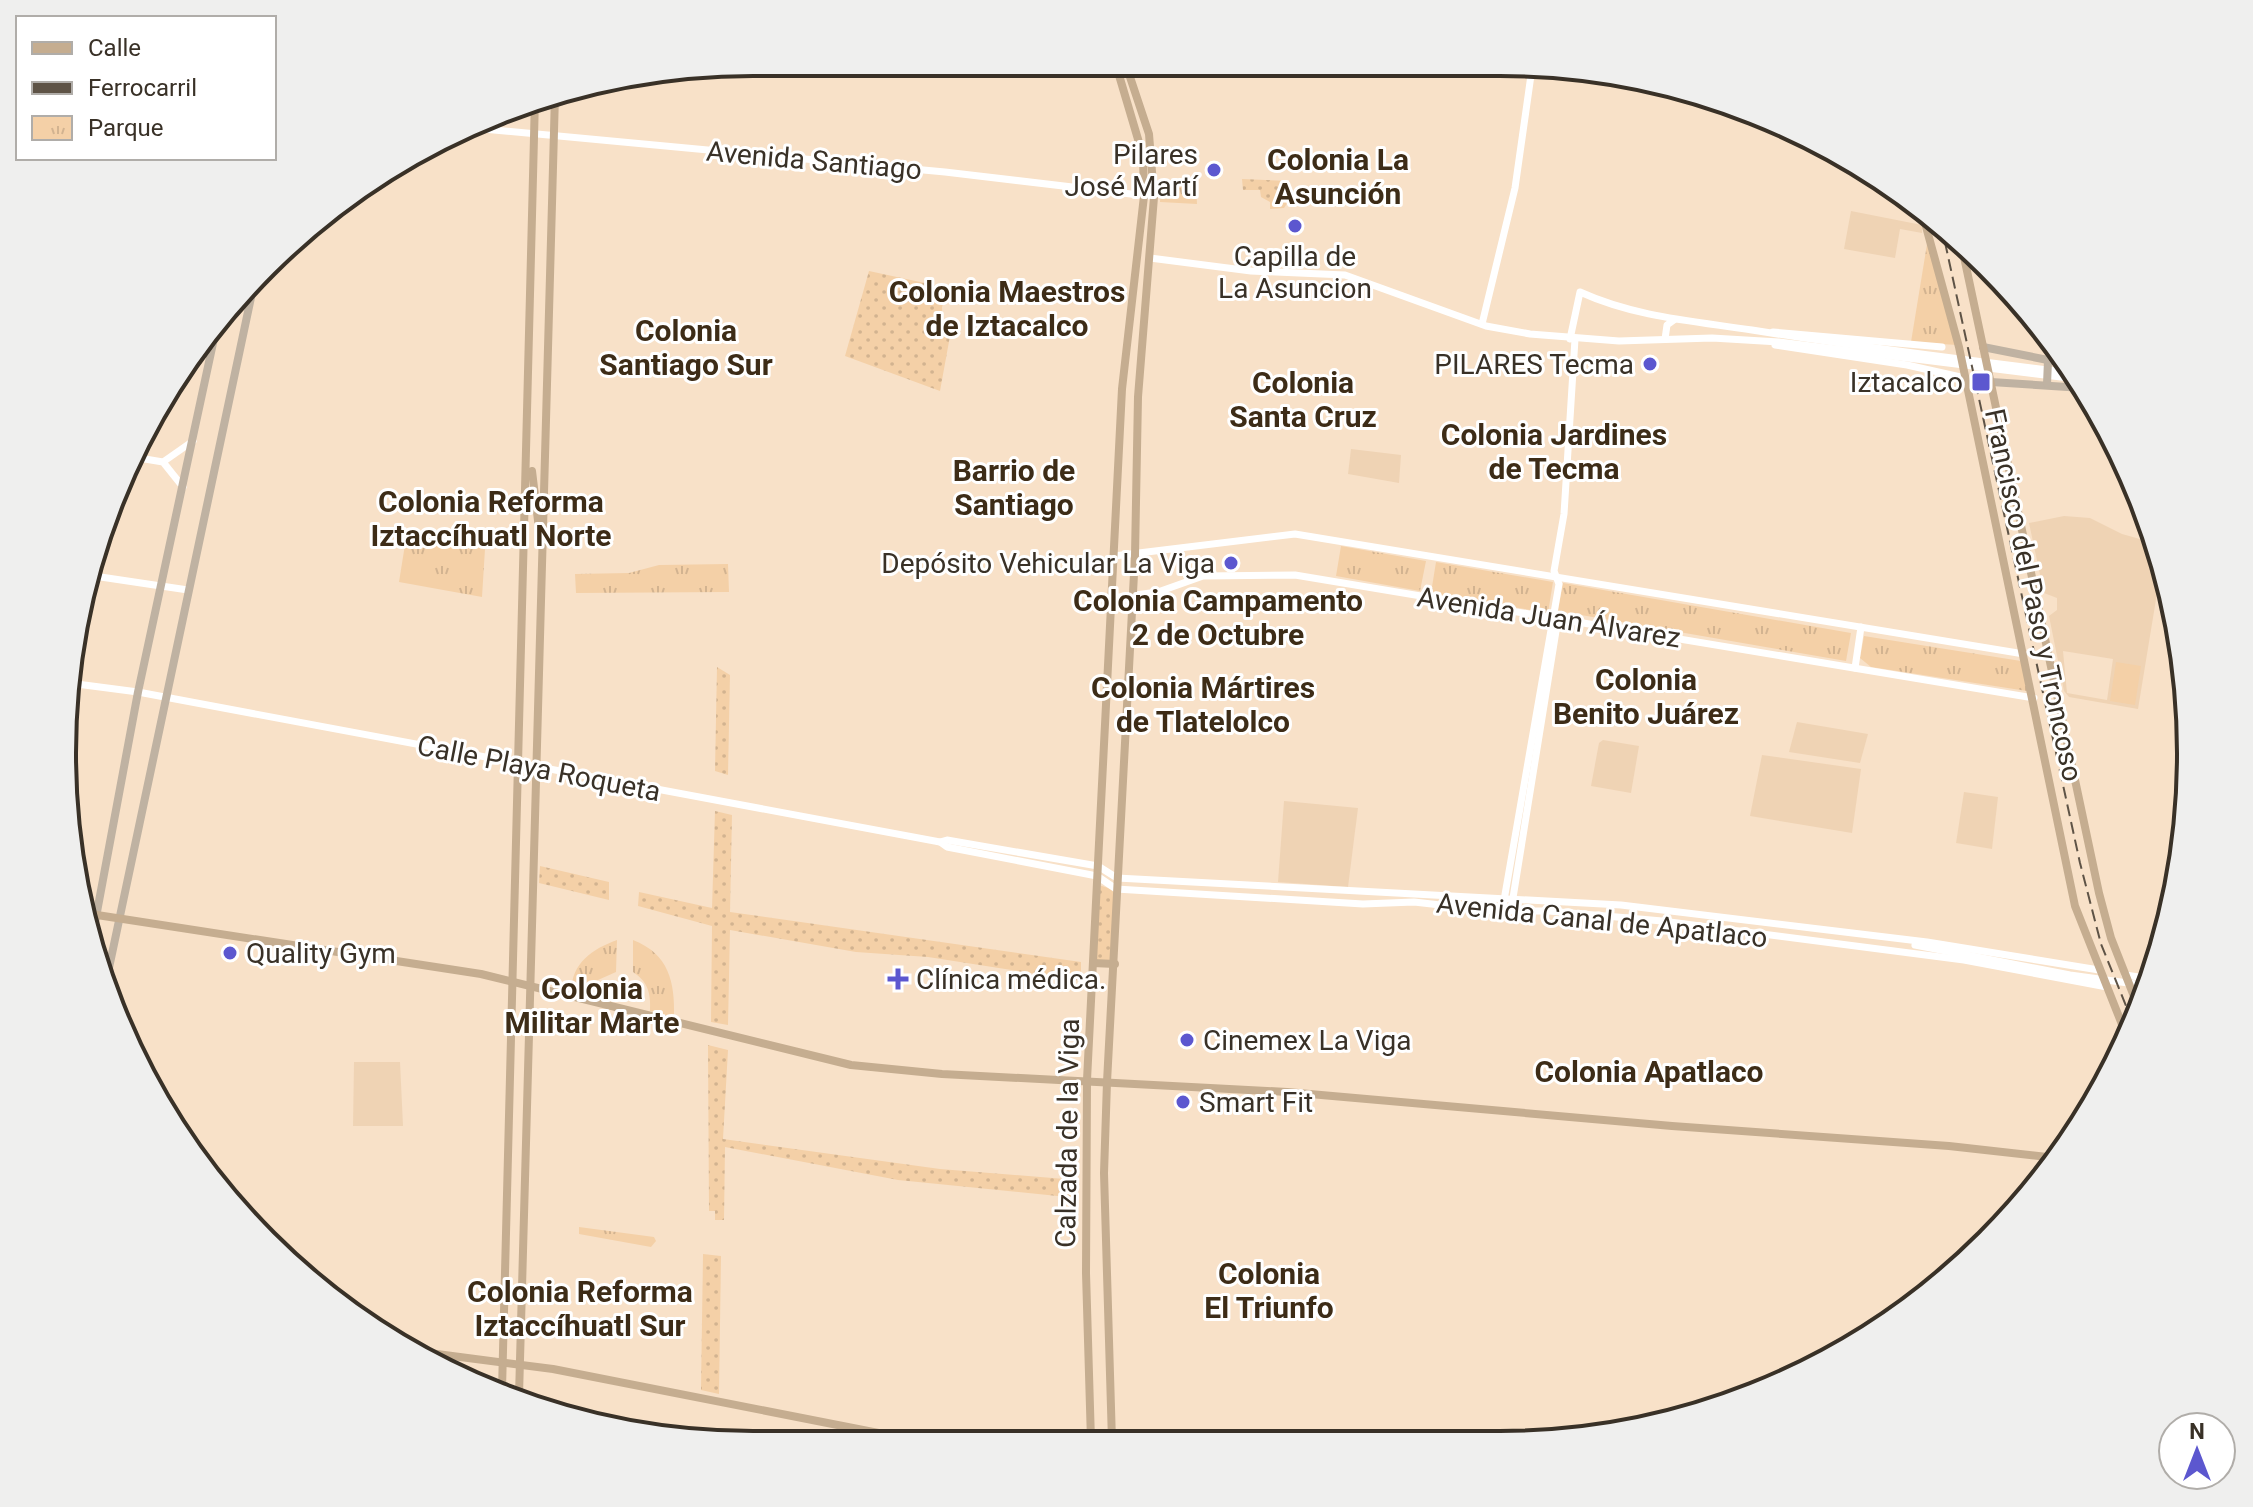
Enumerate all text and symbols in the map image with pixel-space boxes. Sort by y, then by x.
legend [16,16,276,160]
text: Calle [88,34,141,62]
text: Ferrocarril [88,74,197,102]
text: Parque [88,114,164,142]
street label: Avenida Santiago [705,135,923,186]
place label: Pilares José Martí [1064,138,1199,203]
district label: Colonia La Asunción [1267,142,1409,211]
marker: Pilares José Martí [1205,161,1223,179]
marker: Capilla de La Asuncion [1286,217,1304,235]
place label: Capilla de La Asuncion [1218,240,1372,305]
district label: Colonia Maestros de Iztacalco [889,274,1125,343]
district label: Colonia Santiago Sur [599,313,773,382]
place label: PILARES Tecma [1434,348,1634,381]
marker: PILARES Tecma [1641,355,1659,373]
district label: Colonia Santa Cruz [1229,365,1377,434]
place label: Iztacalco [1850,366,1963,399]
marker: Iztacalco [1970,371,1992,393]
street label: Francisco del Paso y Troncoso [1978,406,2089,784]
district label: Colonia Jardines de Tecma [1441,417,1667,486]
district label: Barrio de Santiago [953,453,1075,522]
district label: Colonia Reforma Iztaccíhuatl Norte [370,484,612,553]
place label: Depósito Vehicular La Viga [881,547,1215,580]
marker: Depósito Vehicular La Viga [1222,554,1240,572]
street label: Avenida Juan Álvarez [1415,580,1683,655]
district label: Colonia Campamento 2 de Octubre [1073,583,1363,652]
district label: Colonia Benito Juárez [1553,662,1739,731]
district label: Colonia Mártires de Tlatelolco [1091,670,1315,739]
street label: Calle Playa Roqueta [414,729,663,808]
street label: Avenida Canal de Apatlaco [1435,887,1769,954]
place label: Quality Gym [246,937,396,970]
marker: Quality Gym [221,944,239,962]
place label: Clínica médica. [916,963,1106,996]
marker: Clínica médica. [887,968,909,990]
district label: Colonia Militar Marte [504,971,680,1040]
street label: Calzada de la Viga [1049,1018,1086,1248]
place label: Cinemex La Viga [1203,1024,1411,1057]
marker: Cinemex La Viga [1178,1031,1196,1049]
district label: Colonia Apatlaco [1534,1054,1764,1089]
place label: Smart Fit [1199,1086,1313,1119]
marker: Smart Fit [1174,1093,1192,1111]
district label: Colonia El Triunfo [1204,1256,1334,1325]
district label: Colonia Reforma Iztaccíhuatl Sur [467,1274,693,1343]
north arrow [2157,1411,2237,1491]
text: N [2189,1419,2205,1444]

